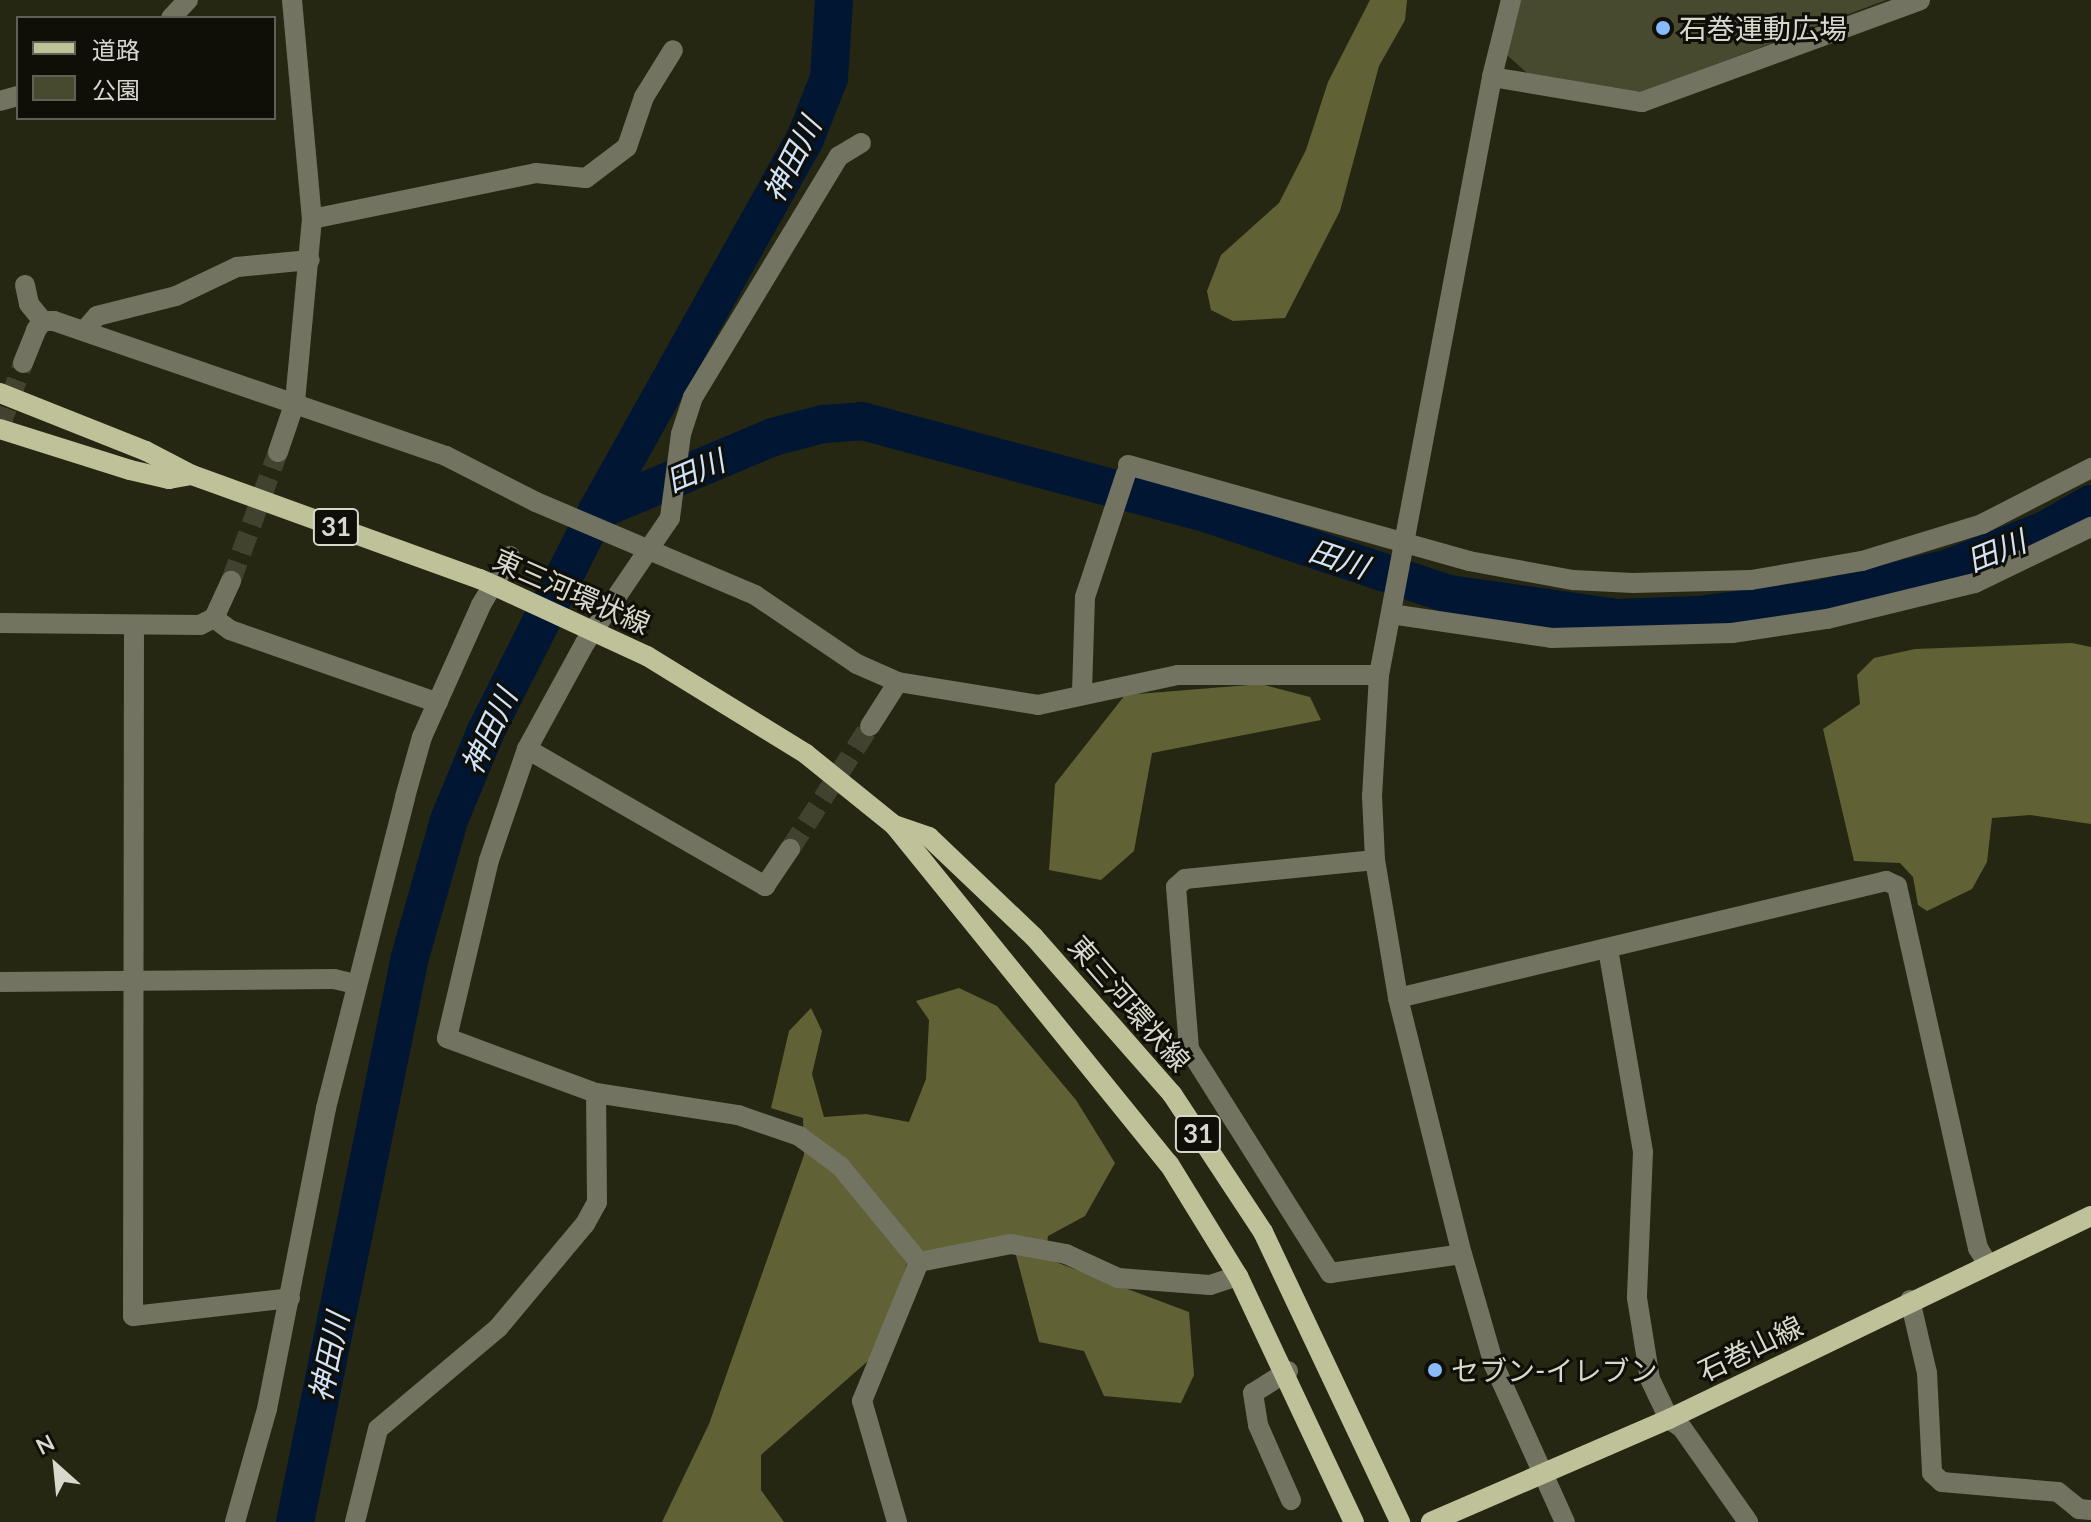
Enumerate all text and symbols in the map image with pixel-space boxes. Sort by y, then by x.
place label: 石巻運動広場 [1679,11,1847,45]
legend [16,16,276,120]
marker: 石巻運動広場 [1654,19,1672,37]
text: 道路 [92,35,140,64]
text: 公園 [92,75,140,104]
water label: 神田川 [755,111,827,207]
water label: 田川 [660,442,730,498]
road number: 31 [312,505,360,549]
water label: 田川 [1961,522,2031,578]
water label: 田川 [1305,531,1373,585]
street label: 東三河環状線 [488,541,656,641]
water label: 神田川 [453,683,523,779]
street label: 東三河環状線 [1062,929,1198,1077]
road number: 31 [1174,1112,1222,1156]
street label: 石巻山線 [1692,1308,1808,1388]
water label: 神田川 [301,1309,355,1405]
place label: セブン-イレブン [1451,1353,1657,1387]
marker: セブン-イレブン [1426,1361,1444,1379]
north arrow [16,1426,96,1506]
text: N [31,1428,59,1460]

